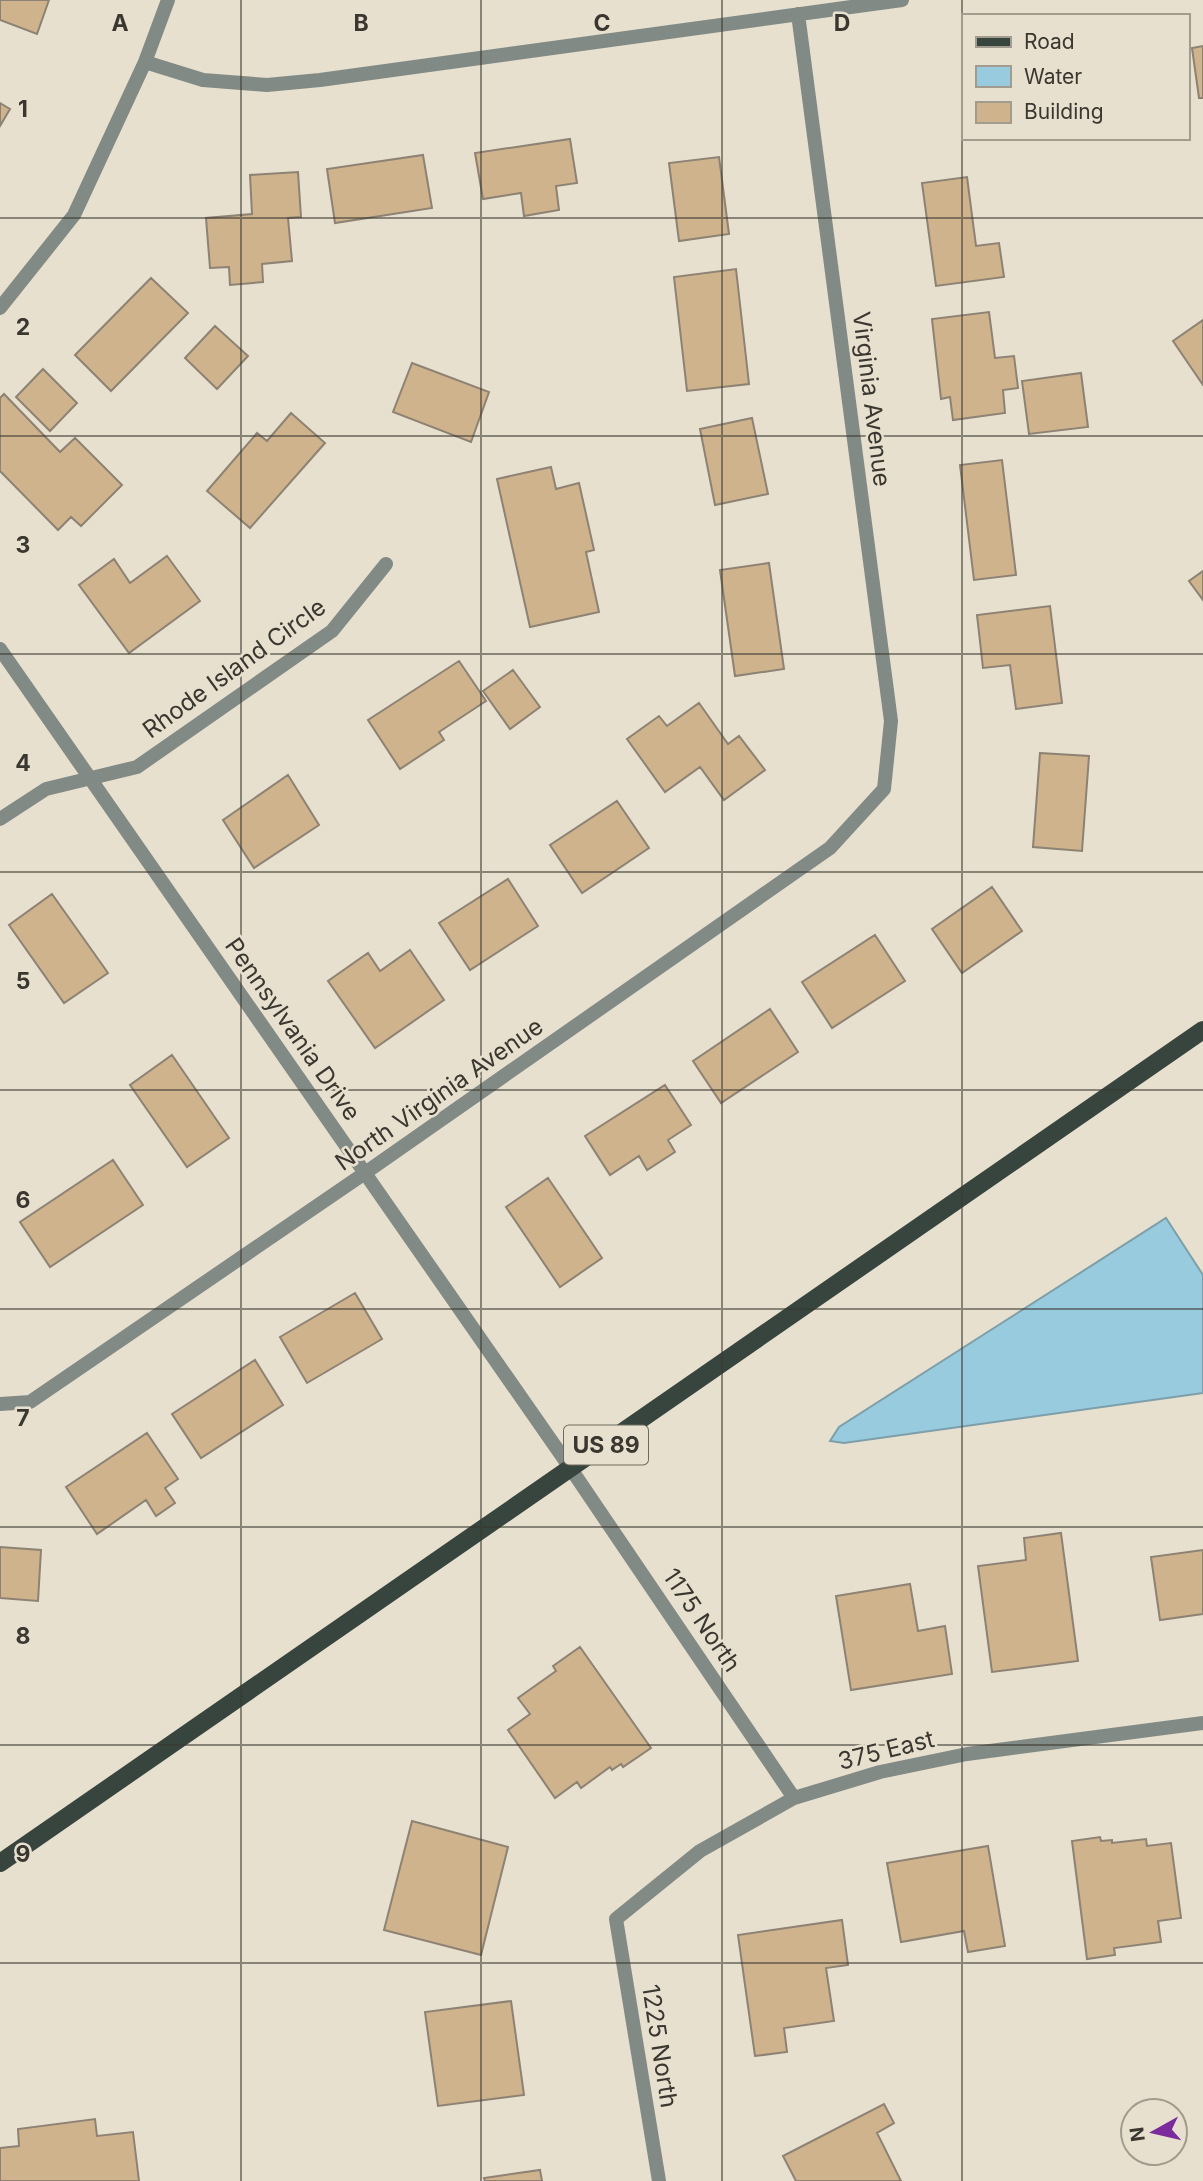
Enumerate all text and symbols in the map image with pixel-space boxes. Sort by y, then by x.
text: A [111,9,129,37]
text: B [353,9,369,37]
text: C [593,9,611,37]
text: D [834,9,850,37]
legend [962,14,1189,140]
text: Road [1024,29,1075,54]
text: Water [1024,64,1082,89]
text: 1 [18,95,28,123]
text: Building [1024,99,1104,124]
street label: Virginia Avenue [847,310,897,488]
text: 2 [16,313,30,341]
text: 3 [16,531,30,559]
street label: Rhode Island Circle [137,592,331,744]
text: 4 [15,749,31,777]
street label: Pennsylvania Drive [219,932,367,1126]
text: 5 [16,967,30,995]
street label: North Virginia Avenue [330,1011,548,1177]
text: 6 [16,1186,30,1214]
text: 7 [16,1404,30,1432]
road number: US 89 [564,1426,648,1464]
street label: 1175 North [657,1563,747,1677]
text: 8 [16,1622,30,1650]
street label: 375 East [835,1724,937,1776]
text: 9 [16,1840,30,1868]
street label: 1225 North [636,1982,684,2110]
north arrow [1119,2097,1189,2167]
text: N [1125,2126,1150,2143]

